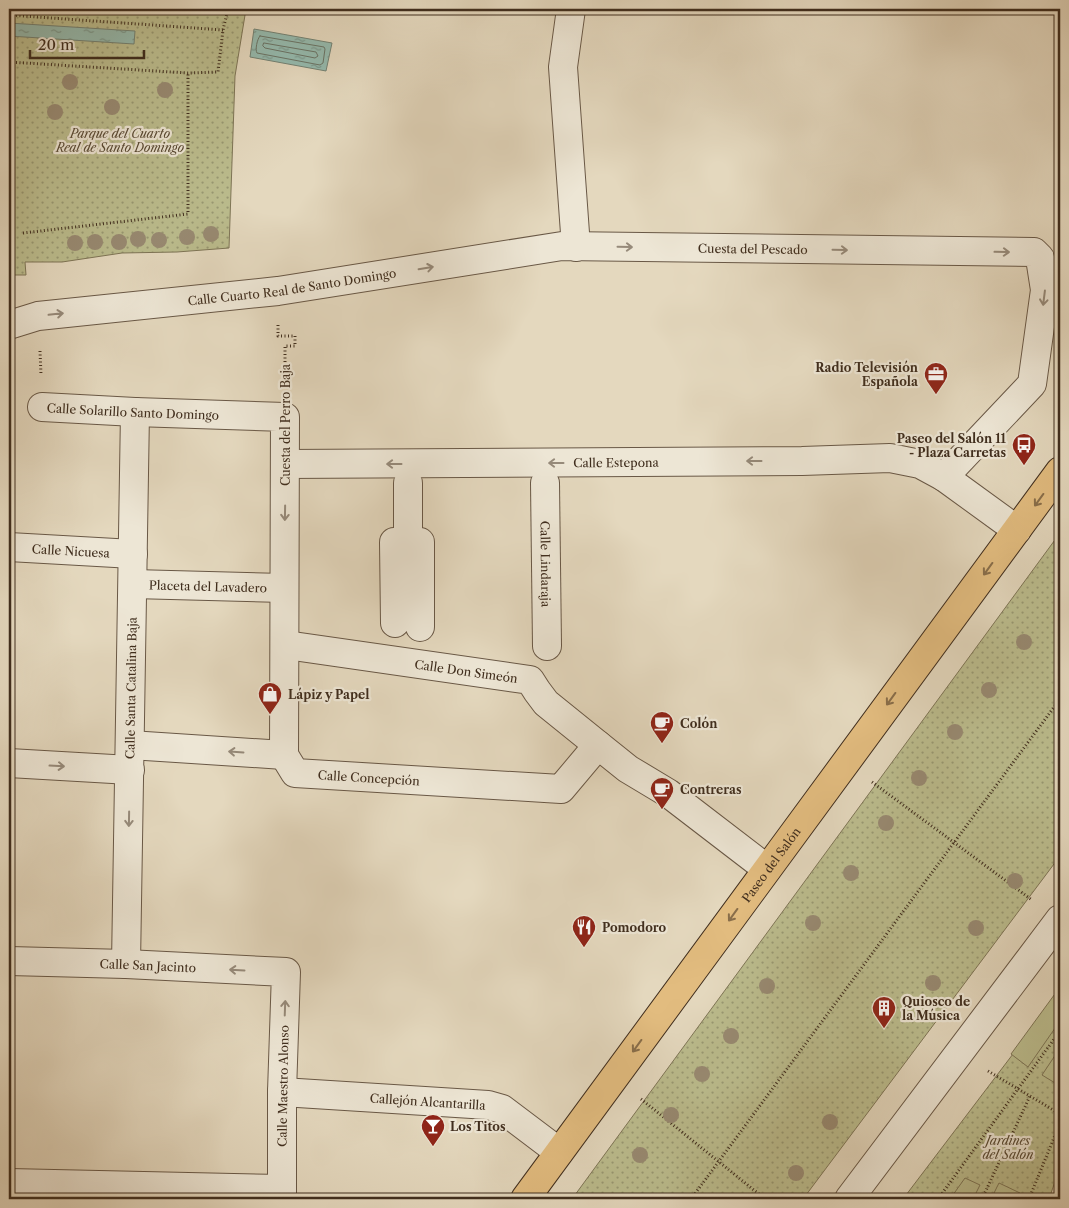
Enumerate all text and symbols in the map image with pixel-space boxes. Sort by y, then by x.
scale bar [30,28,144,60]
text: 20 m [38,35,74,54]
park label: Parque del Cuarto Real de Santo Domingo [55,126,184,155]
street label: Cuesta del Pescado [698,240,808,257]
one-way arrow [616,242,633,252]
one-way arrow [832,245,848,255]
one-way arrow [994,247,1010,257]
one-way arrow [417,263,433,273]
street label: Calle Cuarto Real de Santo Domingo [187,265,397,308]
one-way arrow [1039,290,1049,306]
one-way arrow [48,309,64,319]
place label: Radio Televisión Española [815,360,919,389]
office icon: Radio Televisión Española [923,361,949,395]
street label: Cuesta del Perro Baja [278,363,293,486]
street label: Calle Solarillo Santo Domingo [46,400,219,422]
place label: Paseo del Salón 11 - Plaza Carretas [897,431,1007,460]
bus stop icon: Paseo del Salón 11 - Plaza Carretas [1011,432,1037,466]
street label: Calle Estepona [573,454,660,470]
one-way arrow [746,457,762,466]
one-way arrow [548,458,564,468]
one-way arrow [386,459,402,469]
one-way arrow [1034,493,1044,507]
one-way arrow [280,504,290,521]
street label: Calle Lindaraja [538,521,554,608]
street label: Calle Nicuesa [31,541,111,560]
one-way arrow [983,562,993,576]
street label: Placeta del Lavadero [149,577,267,595]
street label: Calle Santa Catalina Baja [122,616,139,759]
street label: Calle Don Simeón [414,656,519,686]
shop icon: Lápiz y Papel [257,681,283,715]
place label: Lápiz y Papel [288,687,369,702]
one-way arrow [886,692,897,705]
cafe icon: Colón [649,710,675,744]
place label: Colón [680,716,718,731]
one-way arrow [228,747,244,756]
one-way arrow [49,761,65,771]
street label: Calle Concepción [317,767,421,788]
cafe icon: Contreras [649,776,675,810]
place label: Contreras [680,782,742,797]
one-way arrow [124,810,134,826]
street label: Paseo del Salón [738,824,804,905]
one-way arrow [728,908,738,922]
restaurant icon: Pomodoro [571,914,597,948]
place label: Pomodoro [602,920,667,935]
street label: Calle San Jacinto [100,956,196,975]
one-way arrow [229,965,245,974]
place label: Quiosco de la Música [902,994,970,1023]
building icon: Quiosco de la Música [871,995,897,1029]
one-way arrow [280,1000,289,1016]
street label: Calle Maestro Alonso [274,1025,292,1147]
one-way arrow [632,1039,642,1053]
street label: Callejón Alcantarilla [369,1090,487,1112]
bar icon: Los Titos [420,1113,446,1147]
place label: Los Titos [450,1119,506,1134]
park label: Jardines del Salón [982,1133,1033,1162]

